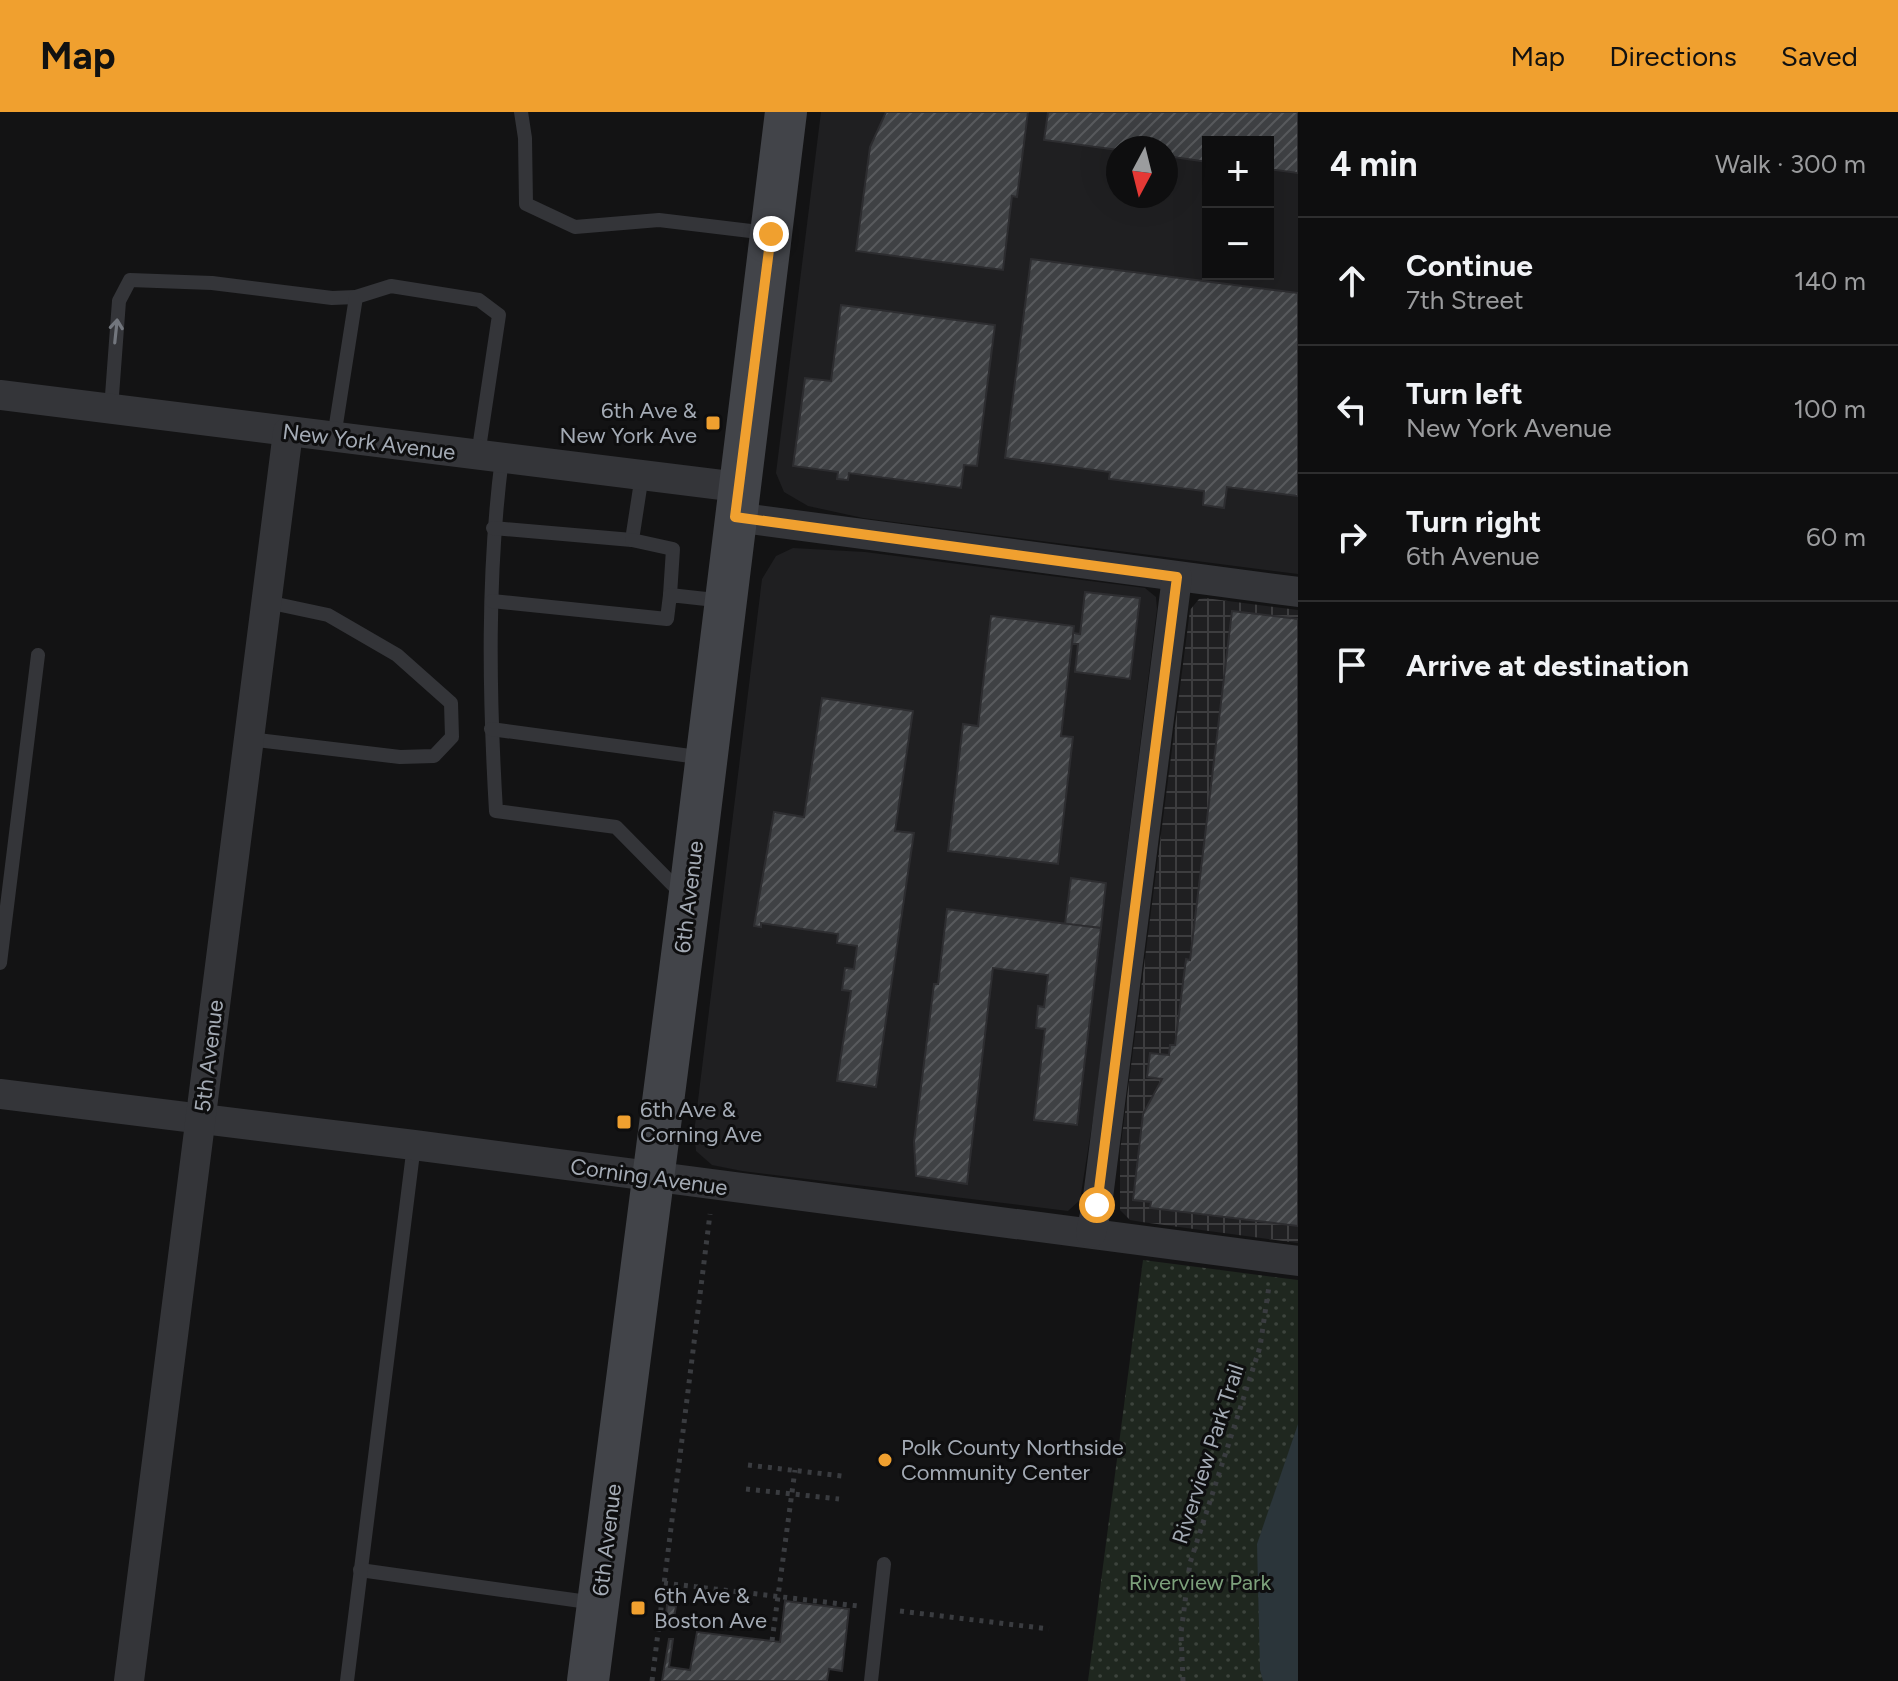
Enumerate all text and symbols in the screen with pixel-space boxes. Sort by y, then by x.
text: Map [40,33,116,79]
text: Map [1511,39,1565,73]
text: Directions [1609,39,1737,73]
text: Saved [1781,39,1858,73]
north arrow [1106,136,1178,208]
map controls [1202,136,1274,280]
button: + [1202,136,1274,208]
text: 4 min [1330,144,1417,185]
text: Walk · 300 m [1715,148,1866,180]
button: − [1202,208,1274,280]
route end [753,216,789,252]
text: Continue [1406,247,1533,284]
icon: ahead [1330,259,1374,303]
text: 140 m [1794,265,1866,297]
text: 7th Street [1406,284,1524,316]
one-way arrow [108,319,123,345]
text: Turn left [1406,375,1523,412]
icon: left [1330,387,1374,431]
text: 100 m [1793,393,1866,425]
place label: 6th Ave & New York Ave [559,397,697,449]
text: New York Avenue [1406,412,1612,444]
marker: 6th Ave & New York Ave [704,414,722,432]
street label: New York Avenue [281,418,457,466]
text: Turn right [1406,503,1541,540]
icon: right [1330,515,1374,559]
text: 60 m [1806,521,1866,553]
text: 6th Avenue [1406,540,1539,572]
icon: arrive [1330,643,1374,687]
text: Arrive at destination [1406,647,1689,684]
street label: 6th Avenue [669,839,709,955]
street label: 5th Avenue [189,998,229,1114]
place label: 6th Ave & Corning Ave [640,1096,762,1148]
marker: 6th Ave & Corning Ave [615,1113,633,1131]
street label: Corning Avenue [569,1153,729,1201]
route start [1079,1187,1115,1223]
street label: Riverview Park Trail [1166,1361,1250,1547]
place label: Polk County Northside Community Center [901,1434,1124,1486]
marker: Polk County Northside Community Center [876,1451,894,1469]
street label: 6th Avenue [587,1482,627,1598]
park label: Riverview Park [1129,1569,1271,1596]
place label: 6th Ave & Boston Ave [654,1582,767,1634]
marker: 6th Ave & Boston Ave [629,1599,647,1617]

